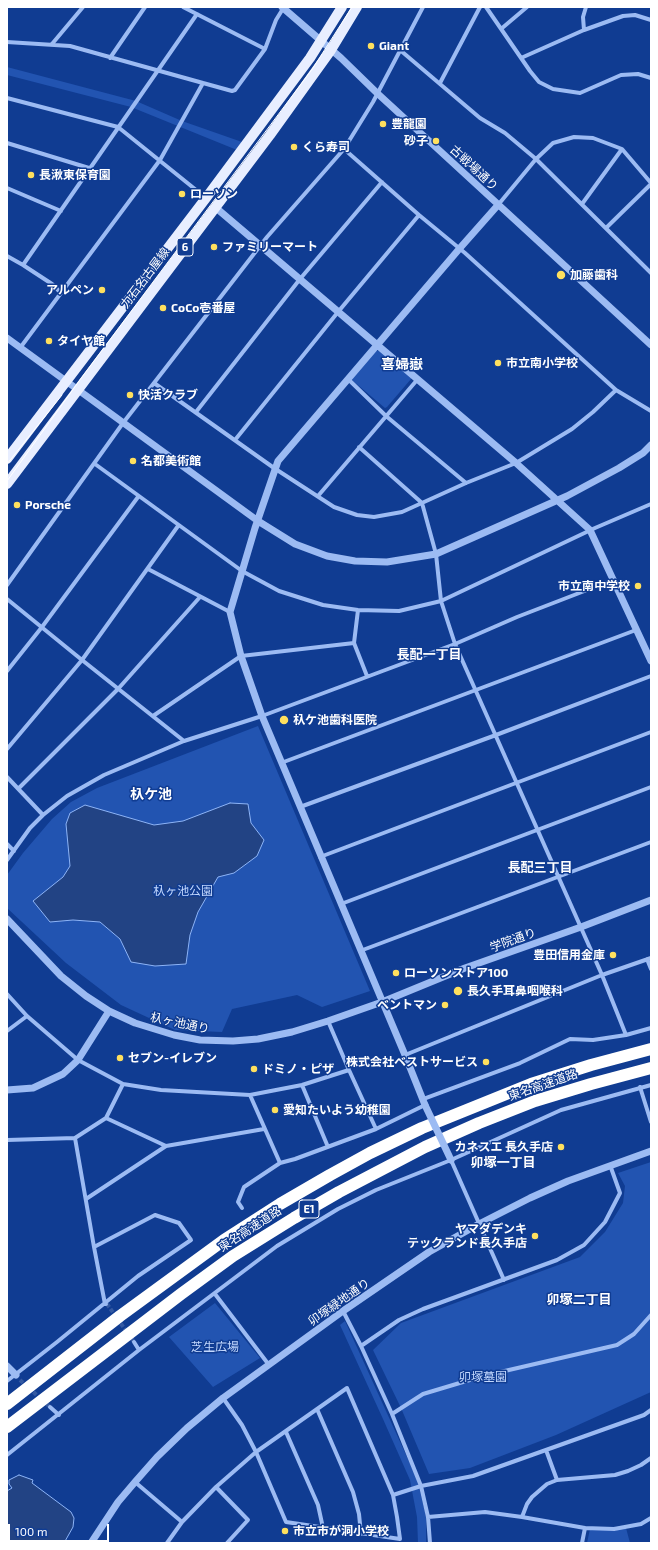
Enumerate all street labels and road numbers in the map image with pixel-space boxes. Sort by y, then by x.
street label: 古戦場通り [447,142,501,194]
road number: 6 [177,238,193,256]
street label: 力石名古屋線 [118,245,172,311]
street label: 学院通り [488,925,538,955]
street label: 杁ヶ池通り [149,1010,211,1036]
street label: 東名高速道路 [507,1066,579,1104]
road number: E1 [299,1200,319,1218]
street label: 東名高速道路 [216,1203,284,1255]
street label: 卯塚緑地通り [305,1275,373,1329]

